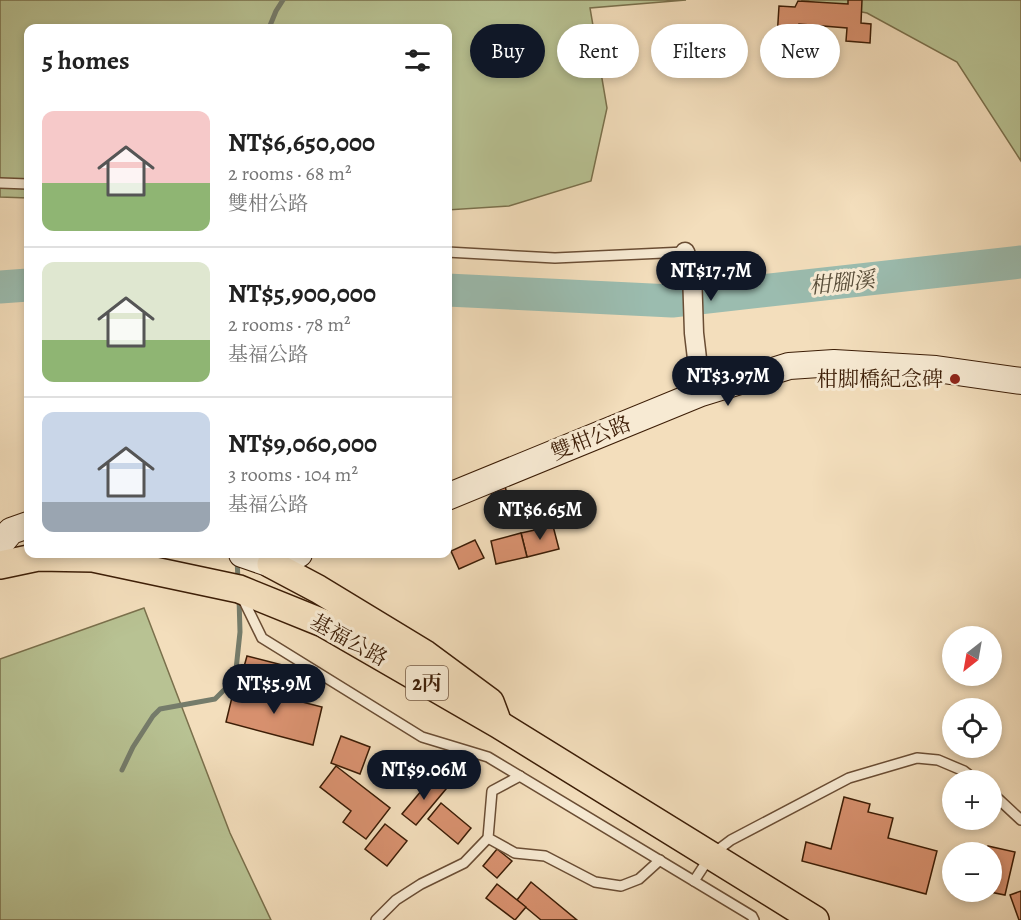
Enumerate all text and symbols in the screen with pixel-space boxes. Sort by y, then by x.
chip: Buy [470,24,545,78]
chip: Rent [557,24,639,78]
chip: Filters [651,24,748,78]
chip: New [760,24,840,78]
text: 5 homes [42,43,130,78]
icon: filters [401,44,434,77]
text: NT$6,650,000 [228,125,375,160]
icon: home [90,135,162,207]
text: 2 rooms · 68 m² [228,160,352,187]
text: 雙柑公路 [228,190,308,217]
pin: NT$17.7M [649,251,773,302]
text: NT$17.7M [670,257,752,284]
water label: 柑腳溪 [808,264,878,301]
text: NT$5,900,000 [228,276,376,311]
icon: home [90,286,162,358]
text: 2 rooms · 78 m² [228,311,351,338]
text: 基福公路 [228,341,308,368]
pin: NT$3.97M [666,356,790,407]
text: NT$3.97M [686,362,770,389]
place label: 柑脚橋紀念碑 [817,365,943,393]
marker: 柑脚橋紀念碑 [948,372,962,386]
street label: 雙柑公路 [547,409,635,467]
text: NT$9,060,000 [228,426,377,461]
icon: home [90,436,162,508]
text: 3 rooms · 104 m² [228,461,358,488]
pin: NT$6.65M [478,490,602,541]
text: 基福公路 [228,491,308,518]
text: NT$6.65M [498,496,582,523]
street label: 基福公路 [305,607,393,673]
north arrow [942,626,1002,686]
map controls [942,626,1002,902]
pin: NT$5.9M [219,664,329,715]
road number: 2丙 [406,666,448,700]
text: NT$5.9M [236,670,312,697]
button: locate [942,698,1002,758]
pin: NT$9.06M [362,750,486,801]
text: NT$9.06M [381,756,467,783]
button: + [942,770,1002,830]
button: − [942,842,1002,902]

